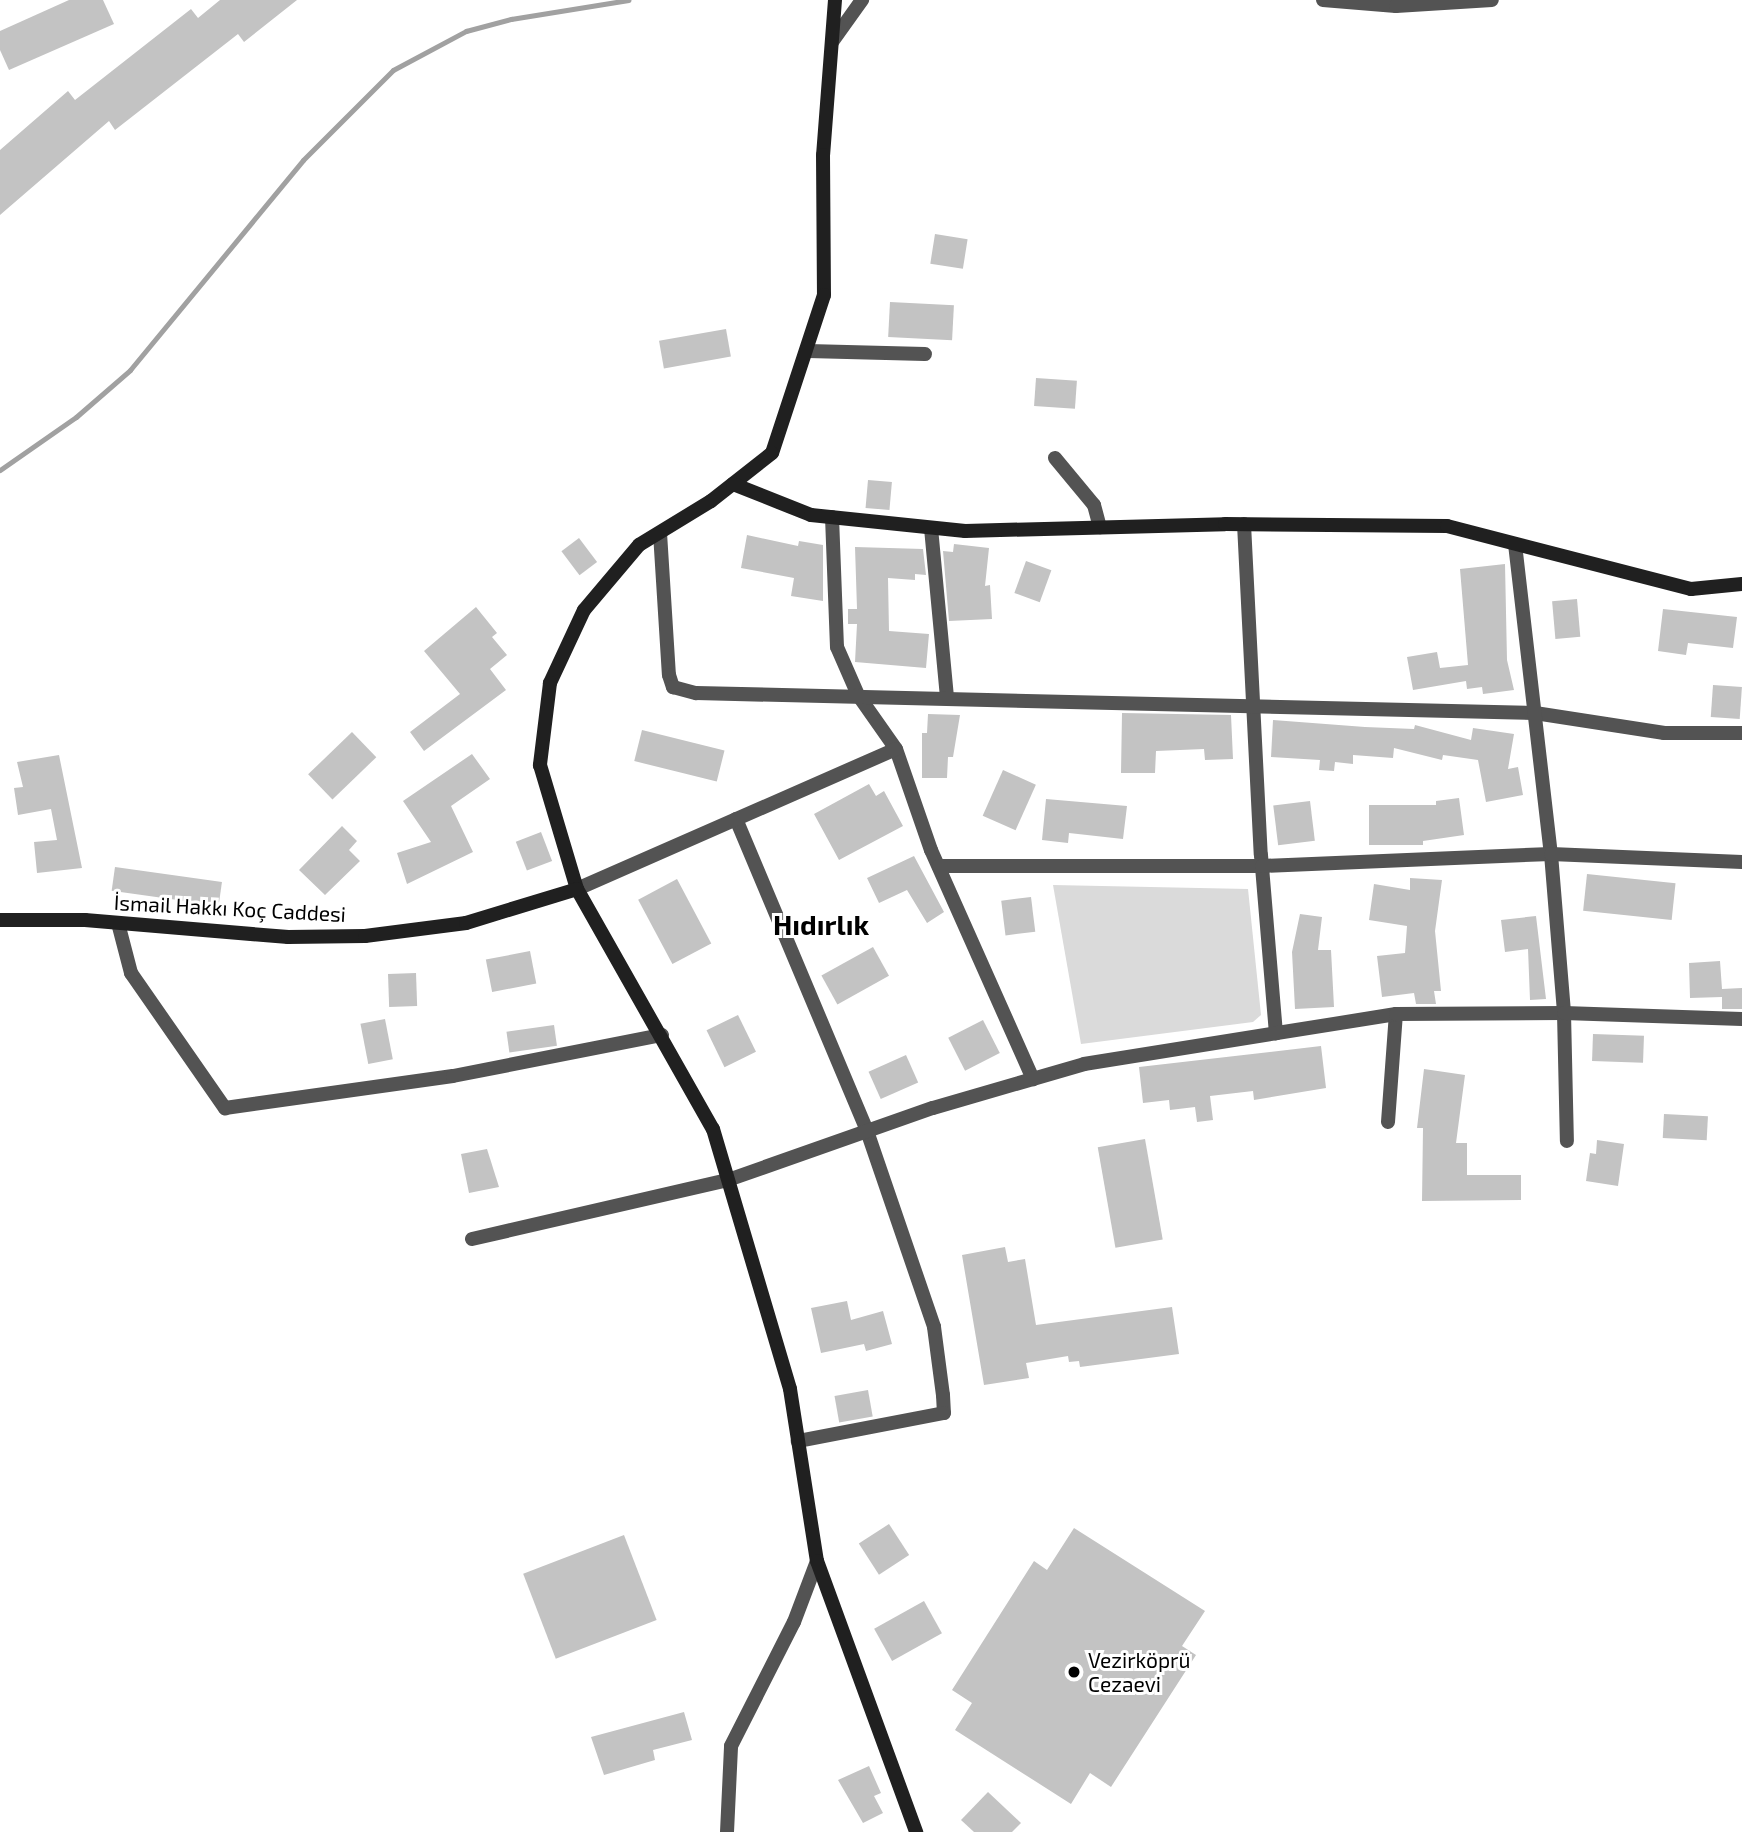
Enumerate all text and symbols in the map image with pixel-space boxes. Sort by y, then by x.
street label: İsmail Hakkı Koç Caddesi [113,889,347,927]
district label: Hıdırlık [773,907,869,941]
place label: Vezirköprü Cezaevi [1088,1647,1190,1697]
marker: Vezirköprü Cezaevi [1066,1664,1082,1680]

